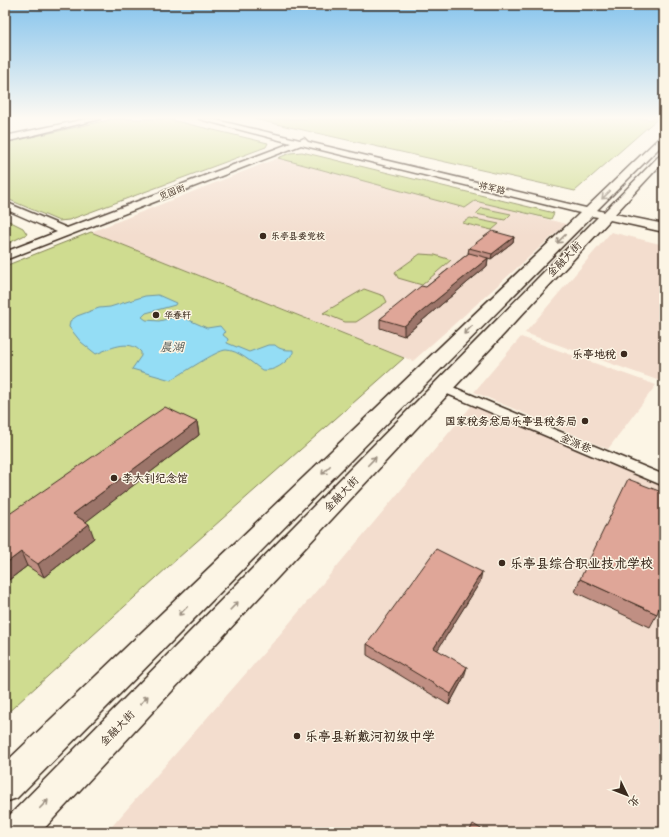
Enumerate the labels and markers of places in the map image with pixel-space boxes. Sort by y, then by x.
place label: 乐亭县委党校 [271,229,325,244]
marker: 乐亭县委党校 [258,231,268,241]
place label: 华春轩 [164,308,191,323]
marker: 华春轩 [151,310,161,320]
place label: 乐亭地税 [572,346,616,364]
marker: 乐亭地税 [619,349,629,359]
place label: 国家税务总局乐亭县税务局 [445,413,577,431]
marker: 国家税务总局乐亭县税务局 [580,416,590,426]
place label: 李大钊纪念馆 [122,470,188,488]
marker: 李大钊纪念馆 [109,473,119,483]
place label: 乐亭县综合职业技术学校 [510,554,653,575]
marker: 乐亭县综合职业技术学校 [497,558,507,568]
place label: 乐亭县新戴河初级中学 [305,727,435,748]
marker: 乐亭县新戴河初级中学 [292,731,302,741]

